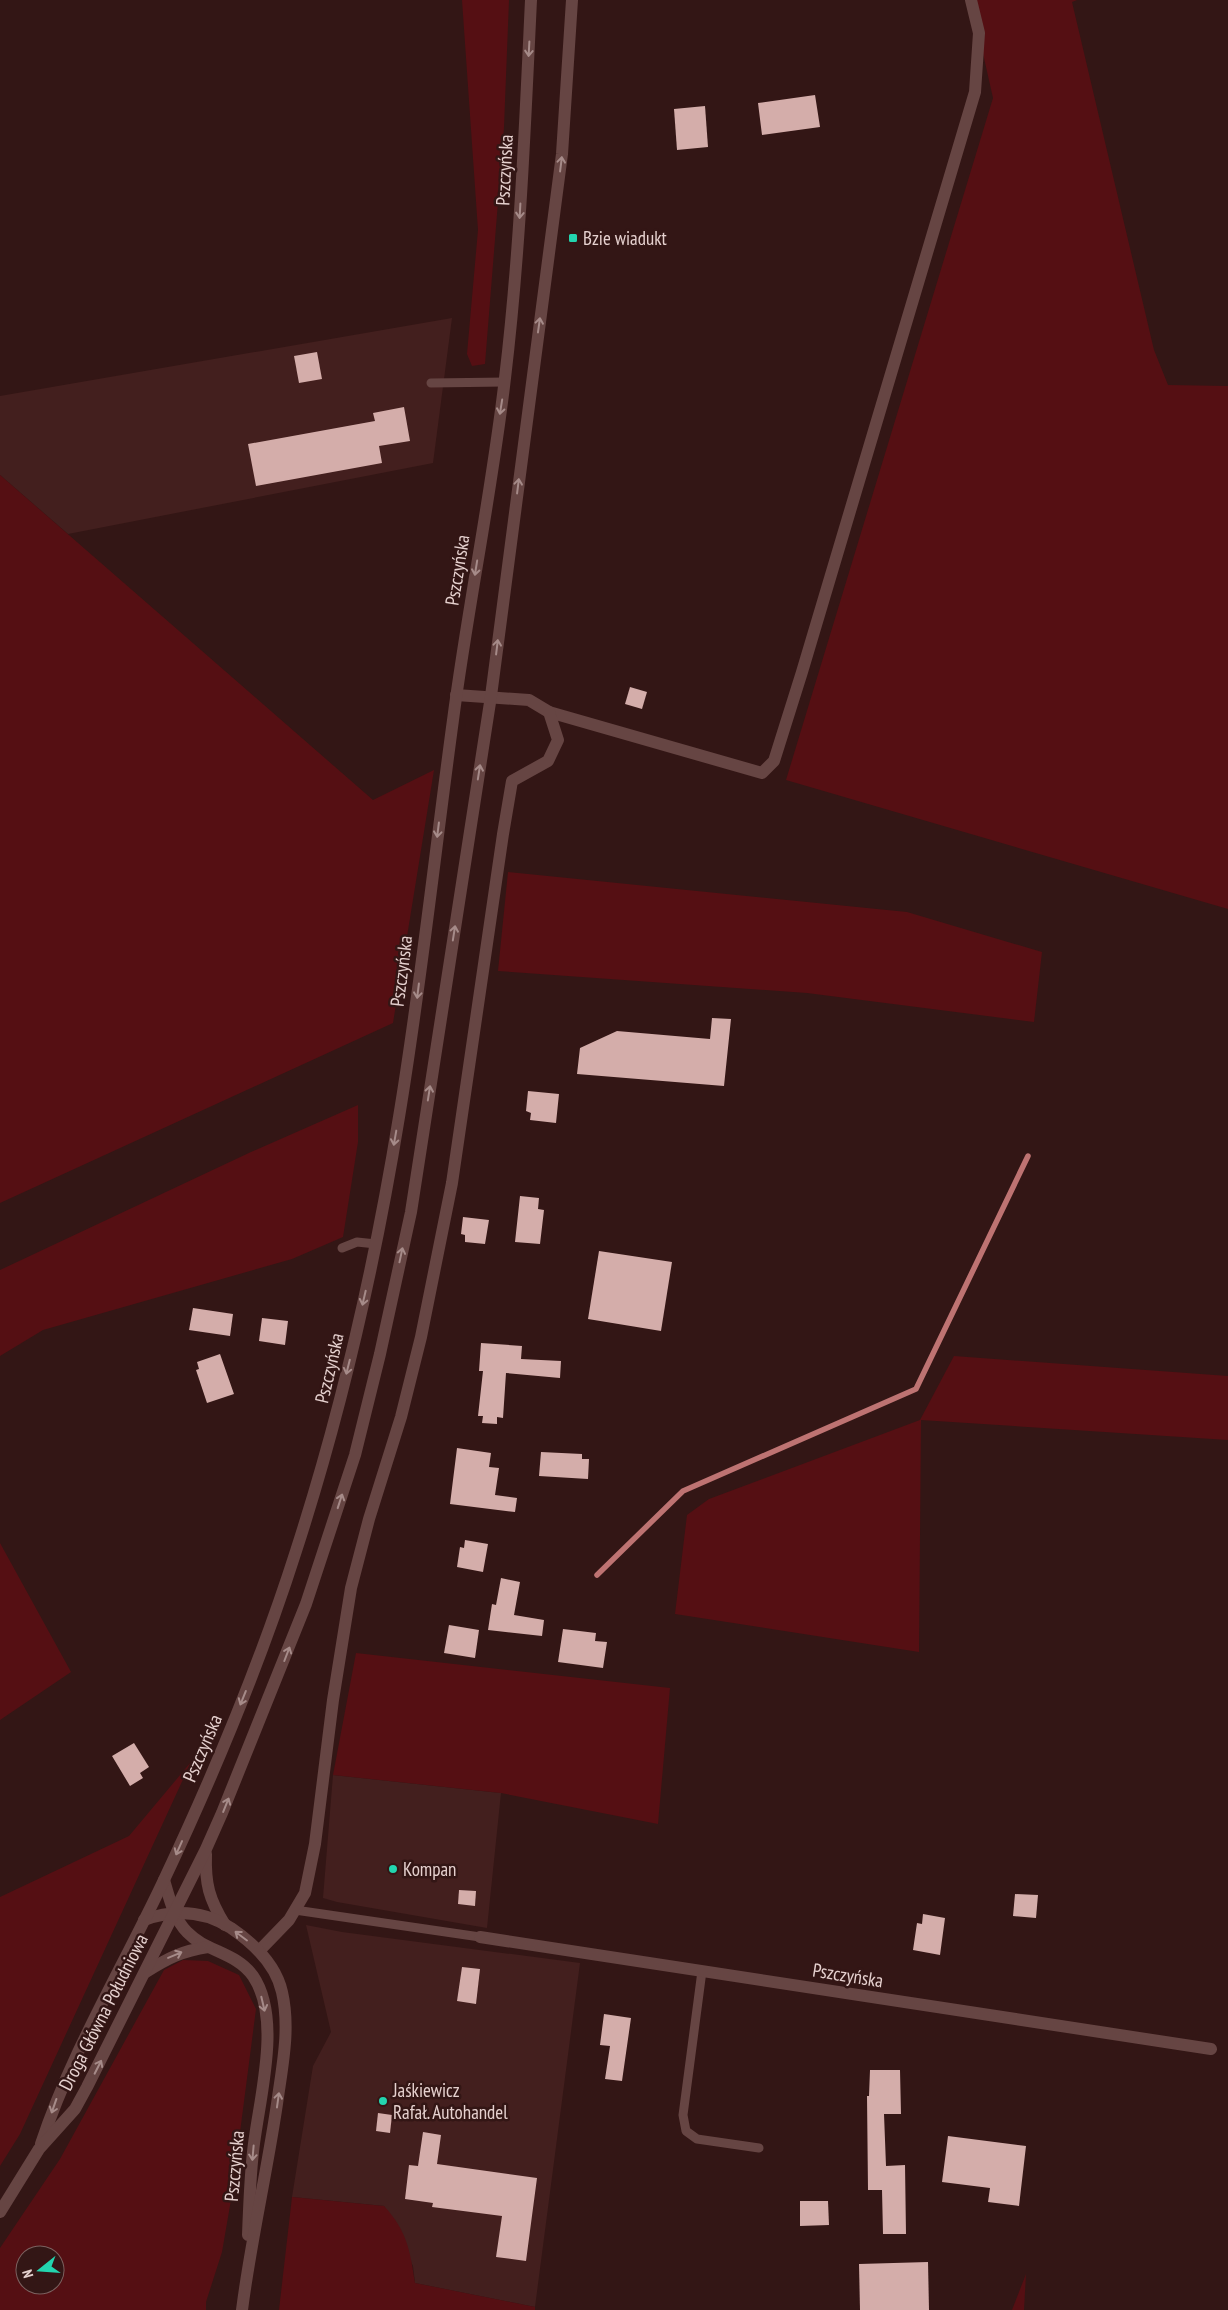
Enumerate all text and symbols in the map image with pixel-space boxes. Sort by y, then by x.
one-way arrow [524,40,533,56]
street label: Pszczyńska [490,134,518,206]
one-way arrow [556,156,566,172]
one-way arrow [515,202,525,219]
place label: Bzie wiadukt [583,226,668,250]
marker: Bzie wiadukt [567,232,579,244]
one-way arrow [535,317,545,333]
one-way arrow [496,399,506,415]
one-way arrow [513,478,523,494]
street label: Pszczyńska [440,533,474,607]
one-way arrow [470,560,480,576]
one-way arrow [492,640,502,656]
one-way arrow [475,765,485,781]
one-way arrow [433,821,443,837]
one-way arrow [449,925,459,941]
street label: Pszczyńska [385,934,417,1008]
one-way arrow [413,983,423,999]
one-way arrow [424,1086,434,1102]
one-way arrow [390,1130,400,1146]
one-way arrow [397,1248,406,1264]
one-way arrow [359,1289,368,1305]
street label: Pszczyńska [309,1331,349,1405]
one-way arrow [343,1358,352,1374]
one-way arrow [336,1493,345,1509]
one-way arrow [282,1647,292,1662]
one-way arrow [237,1690,247,1705]
street label: Pszczyńska [177,1711,227,1785]
one-way arrow [221,1798,231,1813]
one-way arrow [173,1840,183,1855]
place label: Kompan [403,1857,456,1881]
marker: Kompan [387,1863,399,1875]
street label: Droga Główna Południowa [53,1930,153,2094]
one-way arrow [234,1931,248,1941]
one-way arrow [167,1950,182,1959]
street label: Pszczyńska [811,1958,885,1992]
one-way arrow [259,1995,268,2011]
one-way arrow [93,2059,103,2074]
place label: Jaśkiewicz Rafał. Autohandel [392,2078,508,2124]
one-way arrow [273,2092,283,2108]
marker: Jaśkiewicz Rafał. Autohandel [377,2095,389,2107]
one-way arrow [49,2097,58,2113]
street label: Pszczyńska [219,2129,249,2203]
one-way arrow [248,2145,258,2161]
north arrow [15,2245,65,2295]
text: N [18,2268,37,2280]

